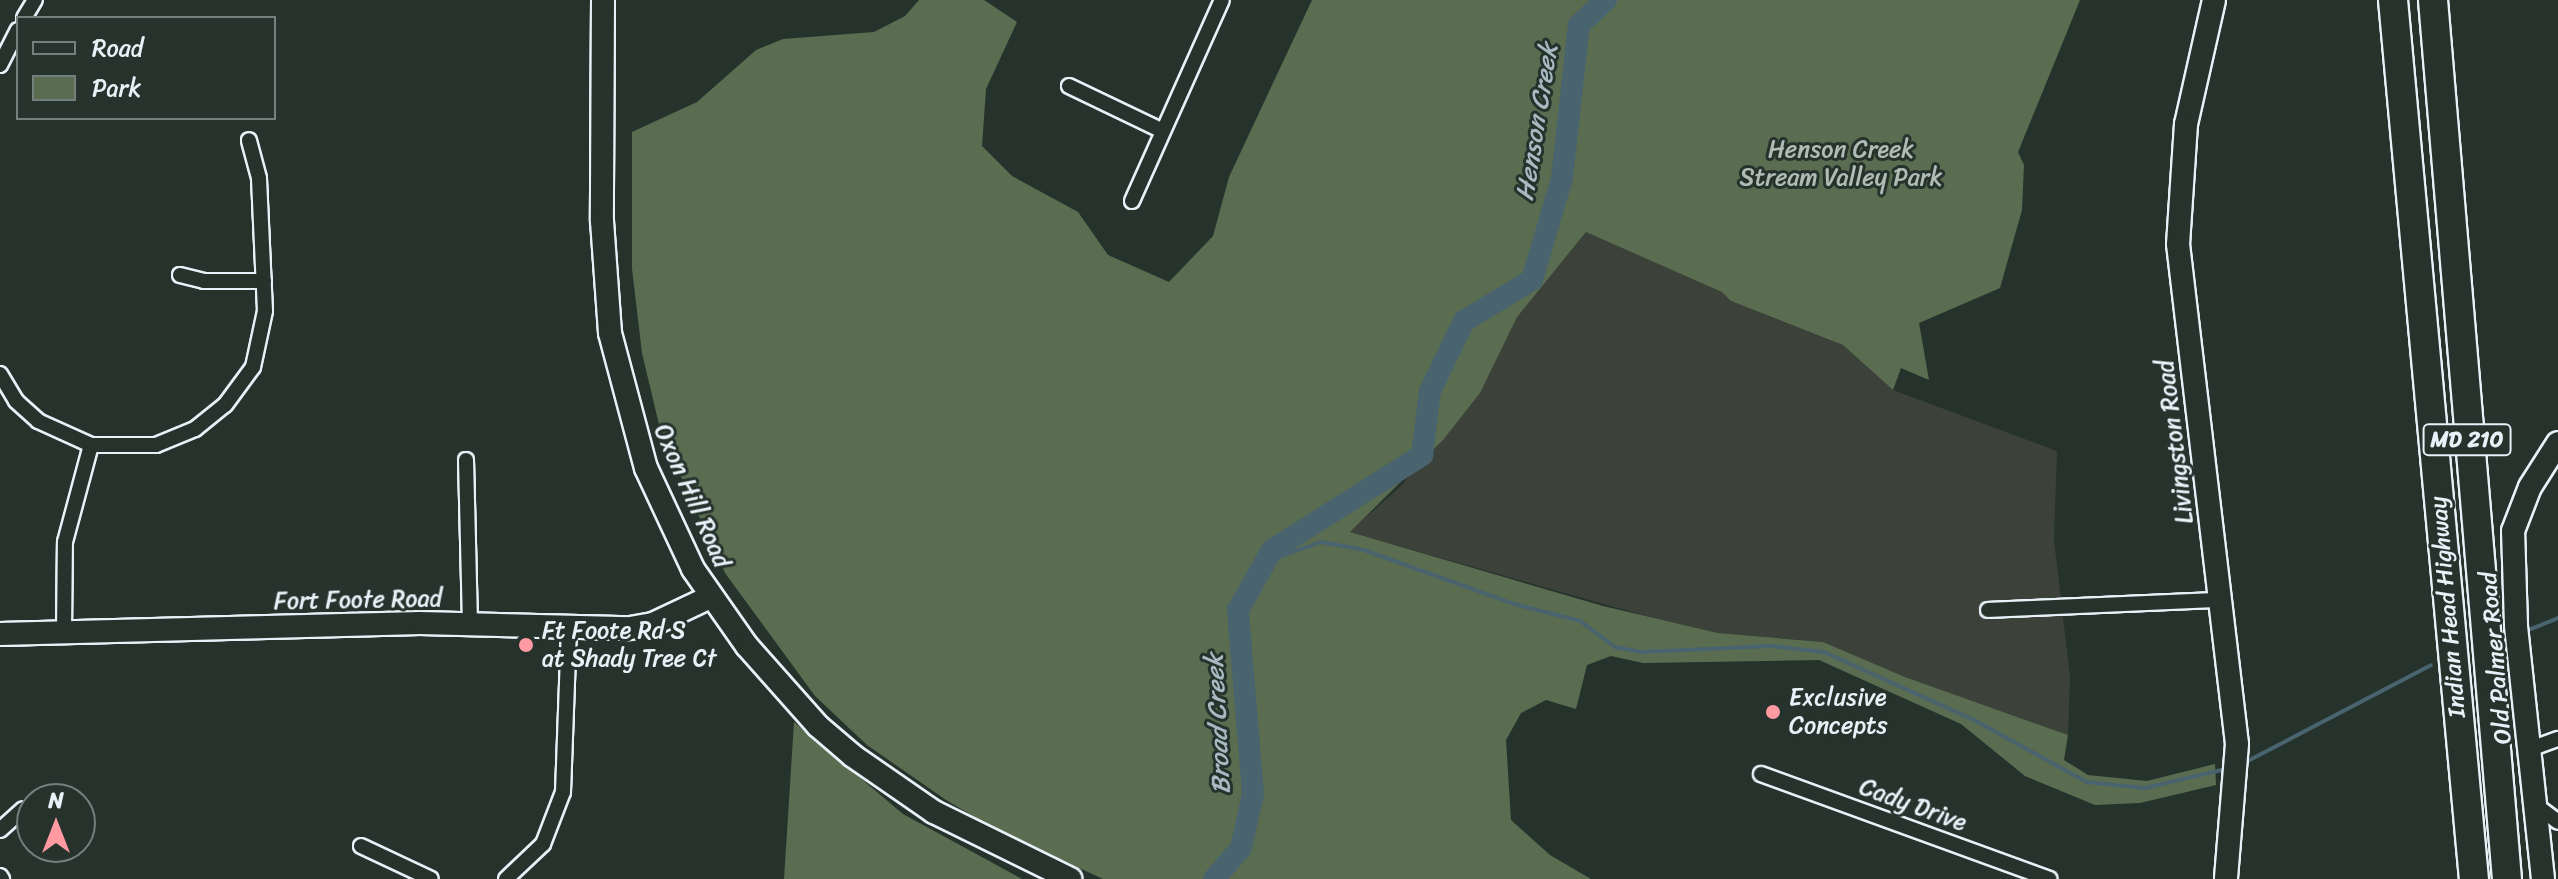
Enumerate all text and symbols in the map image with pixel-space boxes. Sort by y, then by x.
legend [16,16,276,120]
text: Road [92,27,143,69]
water label: Henson Creek [1509,41,1565,203]
text: Park [92,67,141,109]
park label: Henson Creek Stream Valley Park [1740,136,1942,192]
street label: Livingston Road [2151,359,2199,525]
street label: Oxon Hill Road [647,420,737,572]
road number: MD 210 [2421,422,2513,458]
street label: Indian Head Highway [2424,495,2472,719]
street label: Old Palmer Road [2474,571,2518,745]
street label: Fort Foote Road [273,584,443,616]
place label: Ft Foote Rd S at Shady Tree Ct [542,617,719,673]
marker: Ft Foote Rd S at Shady Tree Ct [517,636,535,654]
water label: Broad Creek [1199,653,1237,795]
place label: Exclusive Concepts [1789,684,1888,740]
marker: Exclusive Concepts [1764,703,1782,721]
street label: Cady Drive [1855,772,1971,838]
text: N [48,781,64,820]
north arrow [16,783,96,863]

